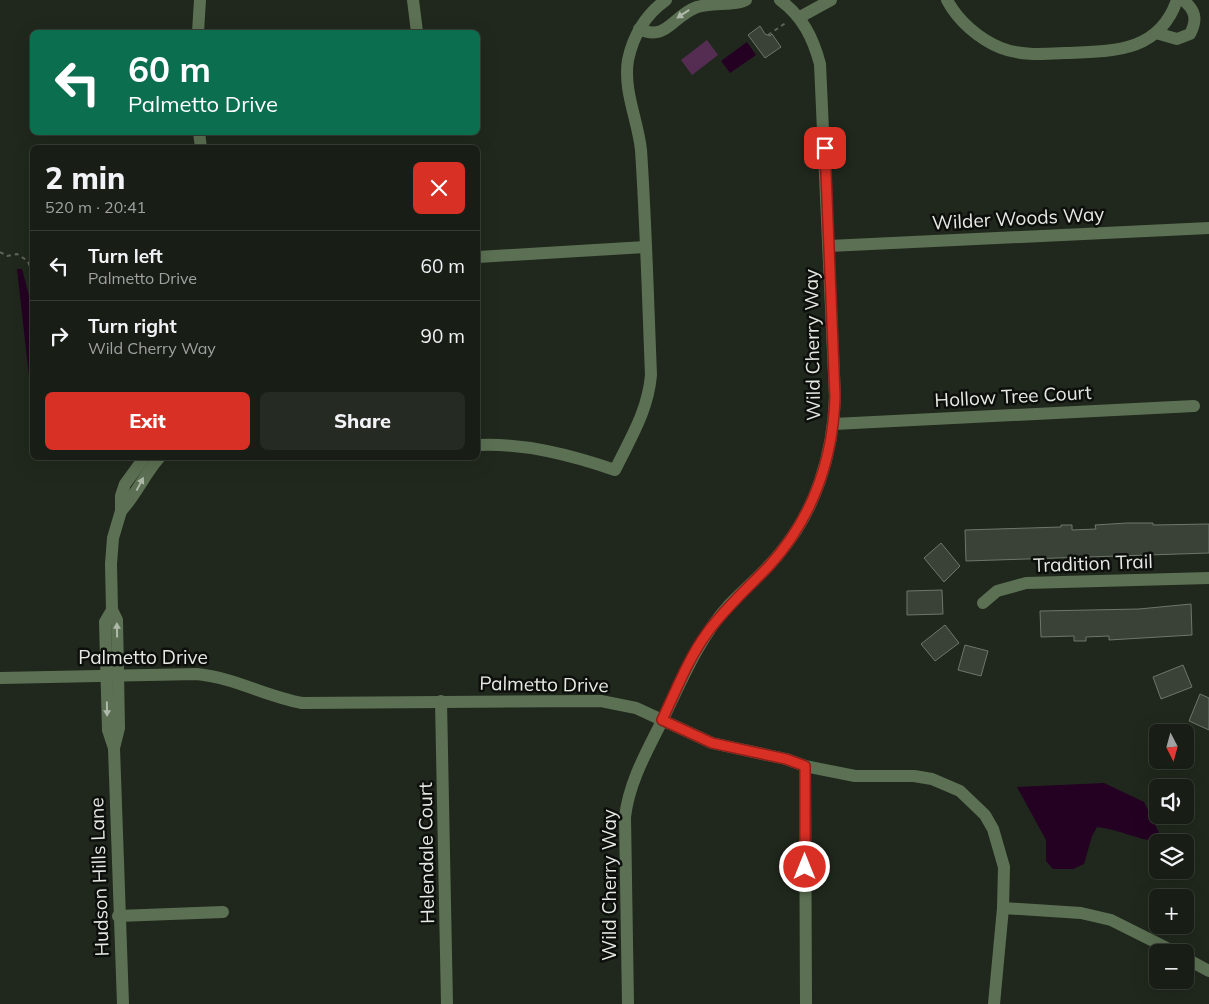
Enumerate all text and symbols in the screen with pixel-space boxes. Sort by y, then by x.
one-way arrow [677,9,690,19]
text: 60 m [128,47,211,91]
icon: left [45,50,110,115]
text: Palmetto Drive [128,90,278,118]
pin [804,127,846,169]
icon: arrive [811,134,839,162]
text: 2 min [45,159,125,197]
button: close [413,162,465,214]
text: 520 m · 20:41 [45,197,146,217]
street label: Wilder Woods Way [931,201,1105,235]
text: Turn left [88,244,163,268]
icon: left [45,252,73,280]
text: 60 m [421,254,465,278]
text: Palmetto Drive [88,268,197,288]
street label: Wild Cherry Way [799,269,825,421]
text: Turn right [88,314,177,338]
icon: right [45,322,73,350]
text: 90 m [421,324,465,348]
text: Wild Cherry Way [88,338,216,358]
street label: Hollow Tree Court [934,380,1092,412]
button: Exit [45,392,250,450]
button: Share [260,392,465,450]
one-way arrow [136,477,144,492]
street label: Tradition Trail [1033,549,1153,577]
one-way arrow [113,622,121,638]
street label: Palmetto Drive [78,645,208,669]
street label: Palmetto Drive [479,671,609,697]
one-way arrow [103,701,111,717]
north arrow [1149,724,1194,769]
map controls [1149,724,1194,989]
button: sound [1149,779,1194,824]
street label: Helendale Court [413,782,439,924]
street label: Hudson Hills Lane [84,797,114,957]
street label: Wild Cherry Way [597,809,621,961]
button: layers [1149,834,1194,879]
position arrow [778,840,830,892]
button: + [1149,889,1194,934]
button: − [1149,944,1194,989]

